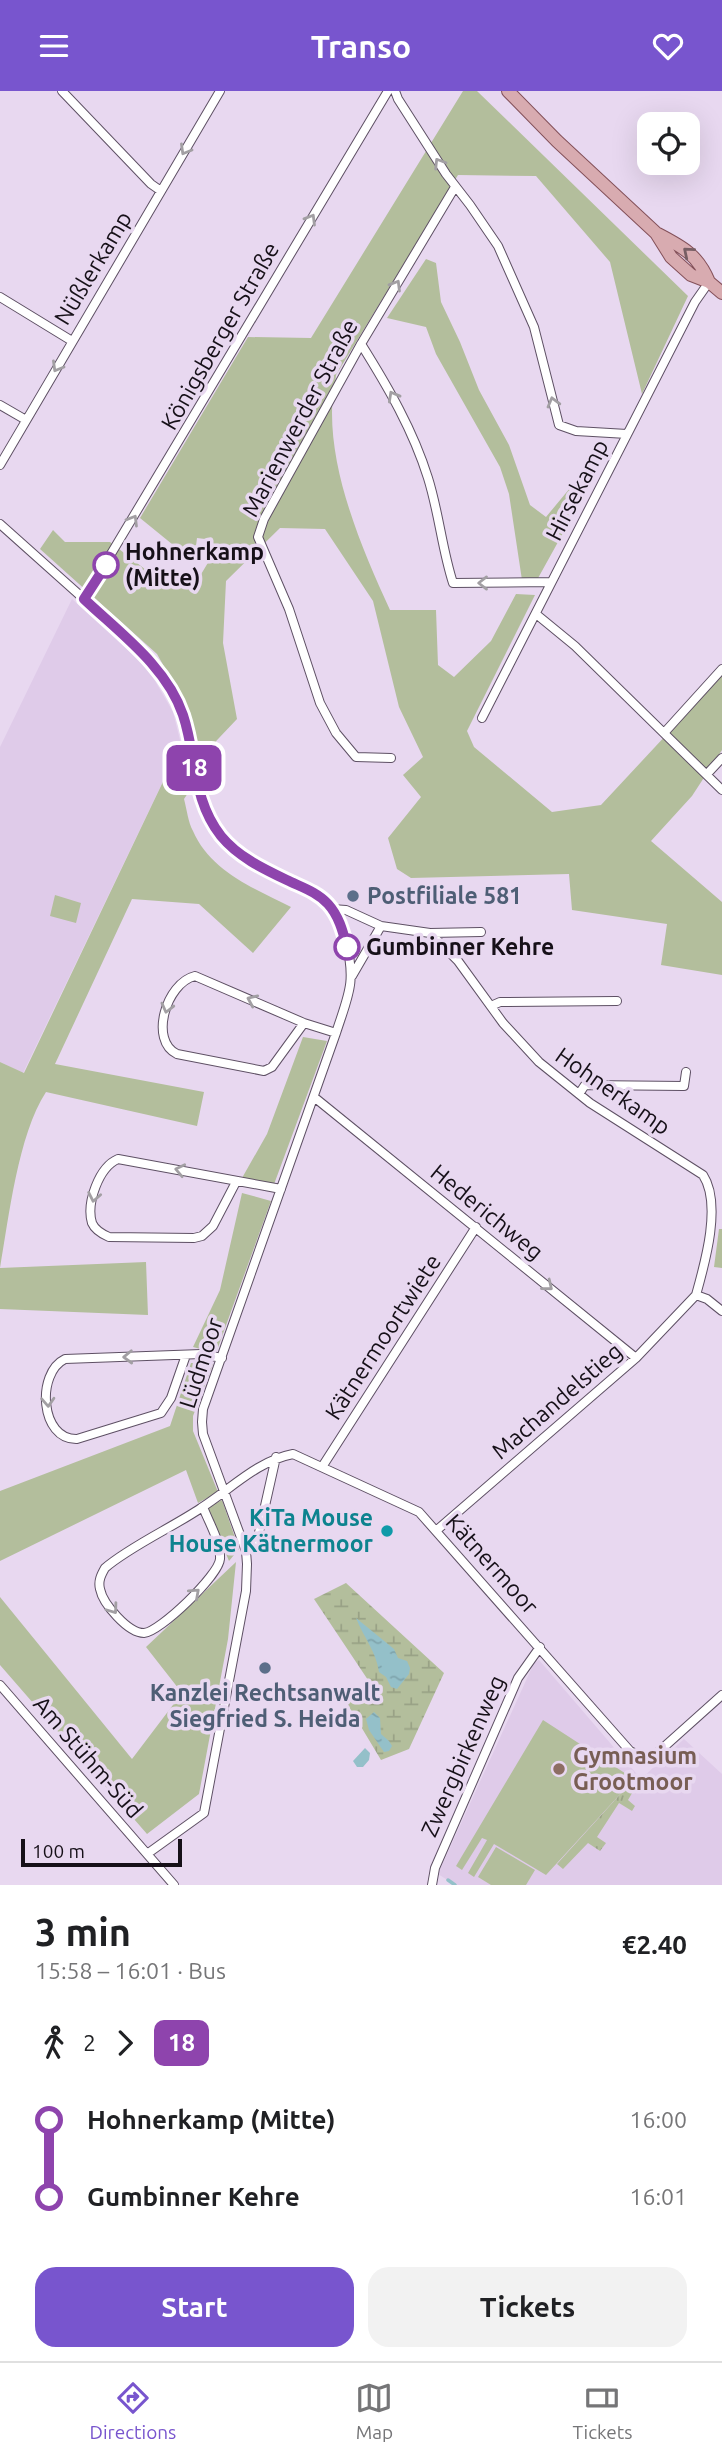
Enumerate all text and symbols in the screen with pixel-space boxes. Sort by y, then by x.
icon: menu [35,27,73,65]
icon: heart [649,27,687,65]
text: Transo [311,28,411,64]
map controls [637,112,700,175]
button: locate [637,112,700,175]
one-way arrow [180,142,193,155]
one-way arrow [434,157,447,170]
street label: Nüßlerkamp [49,207,136,329]
one-way arrow [302,214,315,227]
street label: Königsberger Straße [156,238,283,434]
one-way arrow [683,248,695,261]
one-way arrow [388,280,401,292]
street label: Marienwerder Straße [237,315,362,521]
one-way arrow [52,360,65,372]
one-way arrow [388,391,401,404]
one-way arrow [547,396,561,408]
street label: Hirsekamp [541,435,613,544]
one-way arrow [125,515,138,528]
place label: Hohnerkamp (Mitte) [125,539,264,591]
marker: Hohnerkamp (Mitte) [93,552,119,578]
one-way arrow [477,575,488,591]
line badge: 18 [162,745,226,791]
text: 18 [180,754,208,781]
place label: Postfiliale 581 [367,883,522,908]
marker: Postfiliale 581 [345,888,361,904]
marker: Gumbinner Kehre [334,934,360,960]
place label: Gumbinner Kehre [366,934,554,959]
one-way arrow [247,994,259,1008]
one-way arrow [161,1002,175,1014]
street label: Hohnerkamp [551,1042,675,1139]
street label: Hederichweg [426,1159,548,1264]
one-way arrow [174,1164,186,1179]
one-way arrow [88,1191,103,1203]
street label: Kätnermoortwiete [320,1250,445,1424]
one-way arrow [539,1278,552,1290]
street label: Lüdmoor [174,1314,227,1411]
street label: Machandelstieg [487,1338,626,1464]
one-way arrow [122,1349,133,1364]
one-way arrow [40,1396,55,1407]
place label: KiTa Mouse House Kätnermoor [169,1505,374,1556]
street label: Kätnermoor [441,1509,544,1619]
marker: KiTa Mouse House Kätnermoor [379,1523,395,1539]
one-way arrow [187,1589,200,1601]
one-way arrow [104,1601,117,1614]
marker: Kanzlei Rechtsanwalt Siegfried S. Heida [257,1660,273,1676]
street label: Zwergbirkenweg [416,1671,509,1840]
place label: Kanzlei Rechtsanwalt Siegfried S. Heida [150,1680,380,1731]
street label: Am Stühm-Süd [29,1691,148,1822]
place label: Gymnasium Grootmoor [573,1743,697,1794]
marker: Gymnasium Grootmoor [551,1761,567,1777]
scale bar [21,1836,182,1868]
text: 100 m [32,1840,85,1862]
text: 3 min [35,1911,131,1953]
text: €2.40 [622,1930,687,1959]
text: 15:58 – 16:01 · Bus [35,1958,226,1983]
icon: walk [35,2024,73,2062]
icon: forward [106,2024,144,2062]
text: 18 [168,2029,195,2056]
text: 2 [83,2030,96,2055]
text: Hohnerkamp (Mitte) [87,2105,335,2134]
text: 16:00 [629,2107,687,2132]
text: Gumbinner Kehre [87,2182,300,2211]
text: 16:01 [629,2184,687,2209]
button: Start [35,2267,354,2347]
button: Tickets [368,2267,687,2347]
tab: Directions [90,2379,176,2443]
tab: Map [355,2379,393,2443]
tab: Tickets [573,2379,632,2443]

